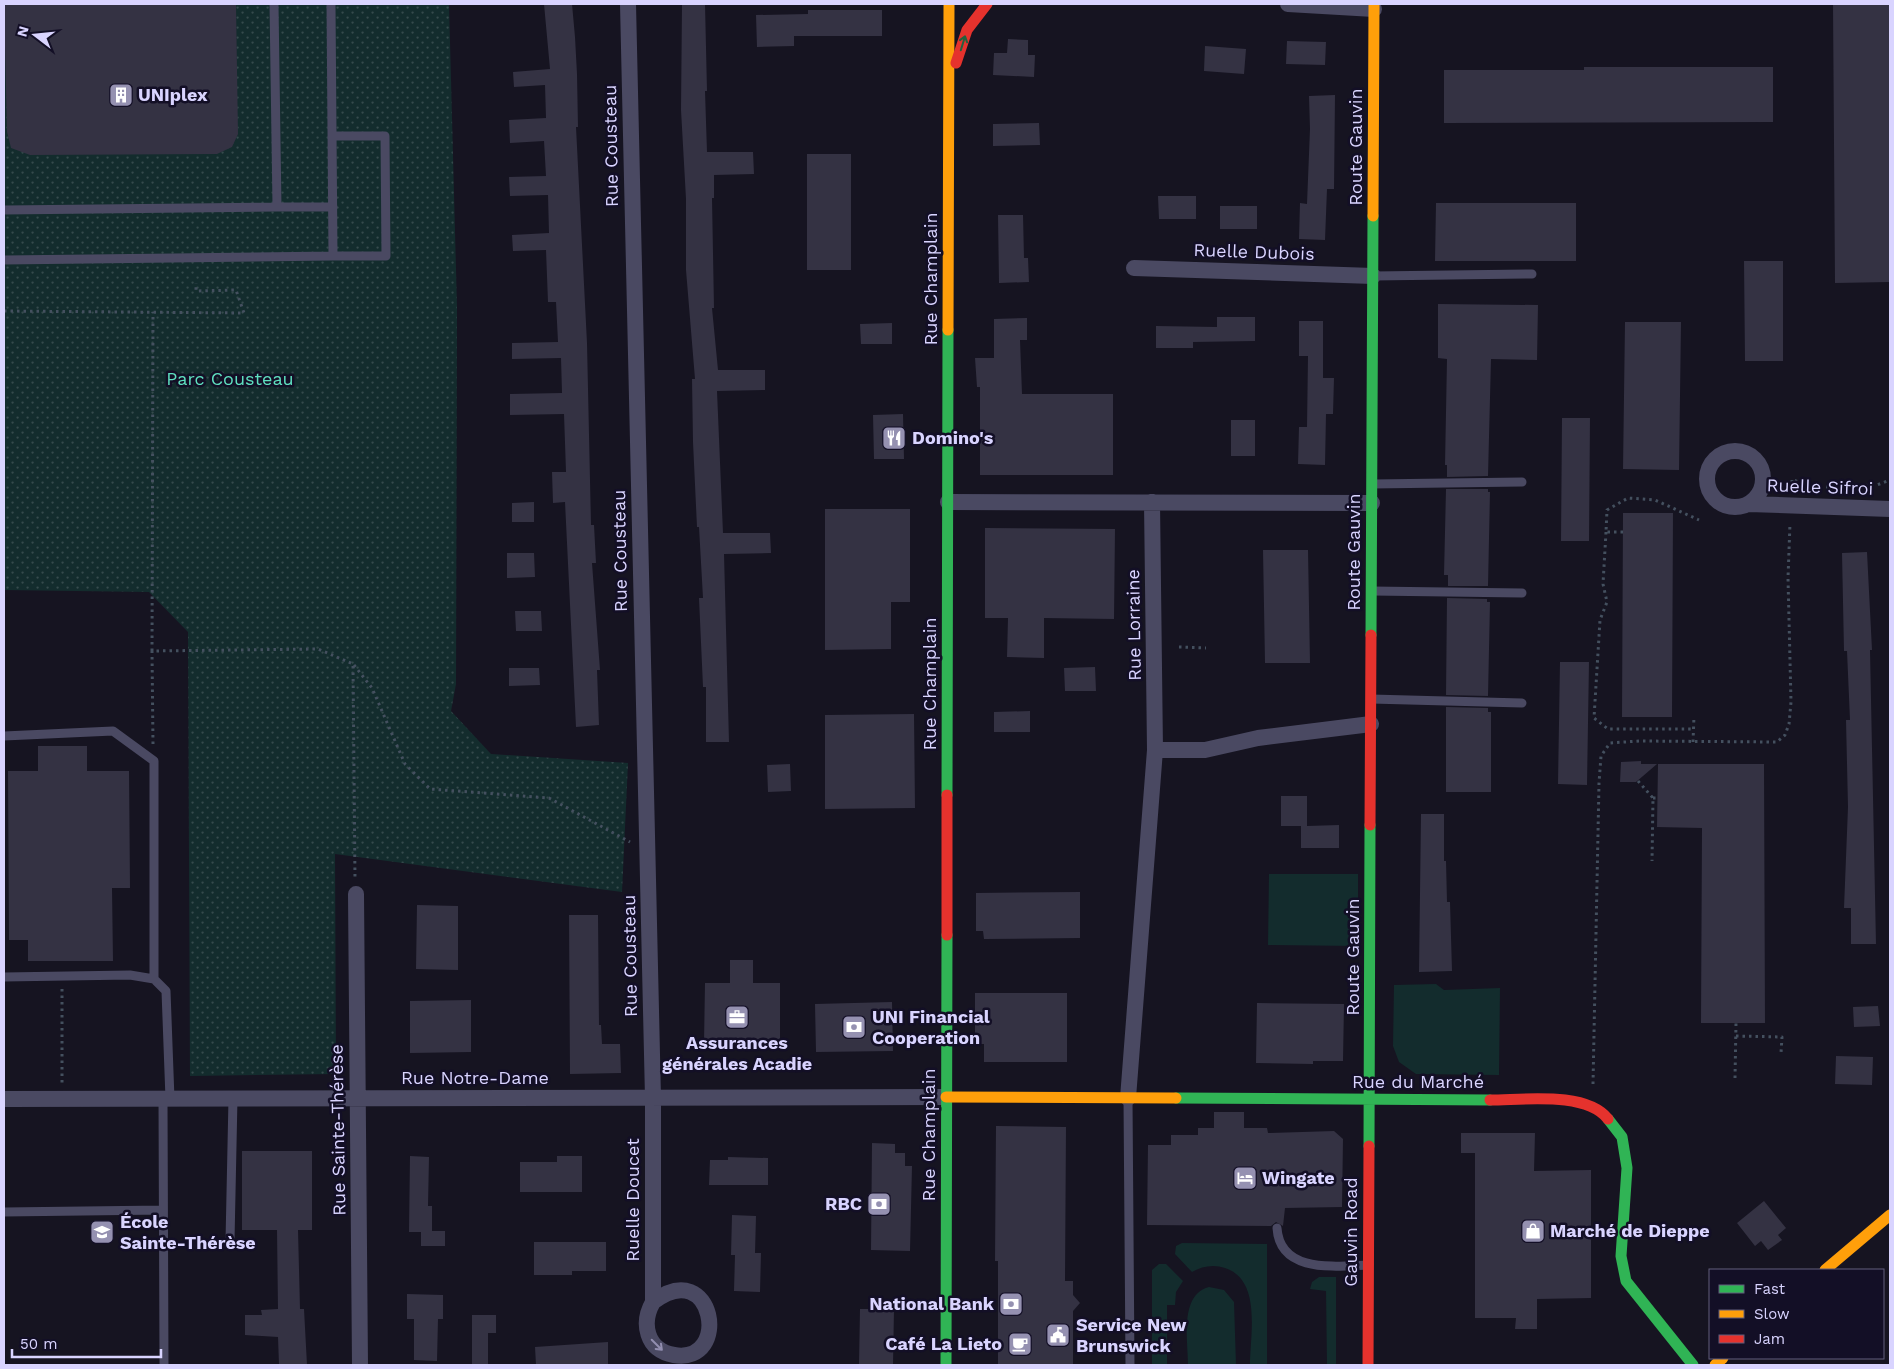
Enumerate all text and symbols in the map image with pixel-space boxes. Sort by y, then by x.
north arrow [10,10,60,60]
text: N [13,24,32,39]
one-way arrow [958,36,968,52]
building icon: UNIplex [108,82,134,108]
place label: UNIplex [138,84,208,105]
street label: Rue Cousteau [599,85,622,207]
street label: Route Gauvin [1345,88,1366,206]
street label: Rue Champlain [920,212,941,346]
street label: Ruelle Dubois [1193,239,1315,264]
park label: Parc Cousteau [166,368,294,389]
restaurant icon: Domino's [881,425,907,451]
place label: Domino's [912,427,994,448]
street label: Ruelle Sifroi [1766,474,1874,499]
street label: Rue Cousteau [608,490,631,612]
street label: Route Gauvin [1343,493,1364,611]
street label: Rue Lorraine [1122,569,1145,681]
street label: Rue Champlain [919,617,940,751]
street label: Rue Cousteau [618,895,641,1017]
street label: Route Gauvin [1342,898,1363,1016]
office icon: Assurances générales Acadie [724,1004,750,1030]
place label: UNI Financial Cooperation [872,1006,990,1048]
bank icon: UNI Financial Cooperation [841,1014,867,1040]
place label: Assurances générales Acadie [662,1032,812,1074]
street label: Rue Sainte-Thérèse [326,1044,349,1216]
street label: Rue Notre-Dame [401,1067,549,1088]
street label: Rue Champlain [918,1068,939,1202]
street label: Rue du Marché [1352,1071,1484,1092]
street label: Ruelle Doucet [622,1138,643,1262]
hotel icon: Wingate [1232,1165,1258,1191]
place label: Wingate [1262,1167,1335,1188]
street label: Gauvin Road [1340,1177,1361,1287]
bank icon: RBC [866,1191,892,1217]
place label: RBC [825,1193,862,1214]
place label: École Sainte-Thérèse [120,1211,256,1253]
shop icon: Marché de Dieppe [1520,1218,1546,1244]
school or university icon: École Sainte-Thérèse [89,1219,115,1245]
place label: Marché de Dieppe [1550,1220,1710,1241]
legend [1709,1269,1884,1359]
text: Fast [1754,1280,1786,1298]
bank icon: National Bank [998,1291,1024,1317]
place label: National Bank [869,1293,995,1314]
text: Slow [1754,1305,1790,1323]
place label: Service New Brunswick [1076,1314,1187,1356]
public building icon: Service New Brunswick [1045,1322,1071,1348]
scale bar [12,1326,161,1358]
text: Jam [1754,1330,1785,1348]
cafe icon: Café La Lieto [1007,1331,1033,1357]
place label: Café La Lieto [885,1333,1002,1354]
text: 50 m [20,1335,57,1353]
one-way arrow [651,1339,663,1351]

